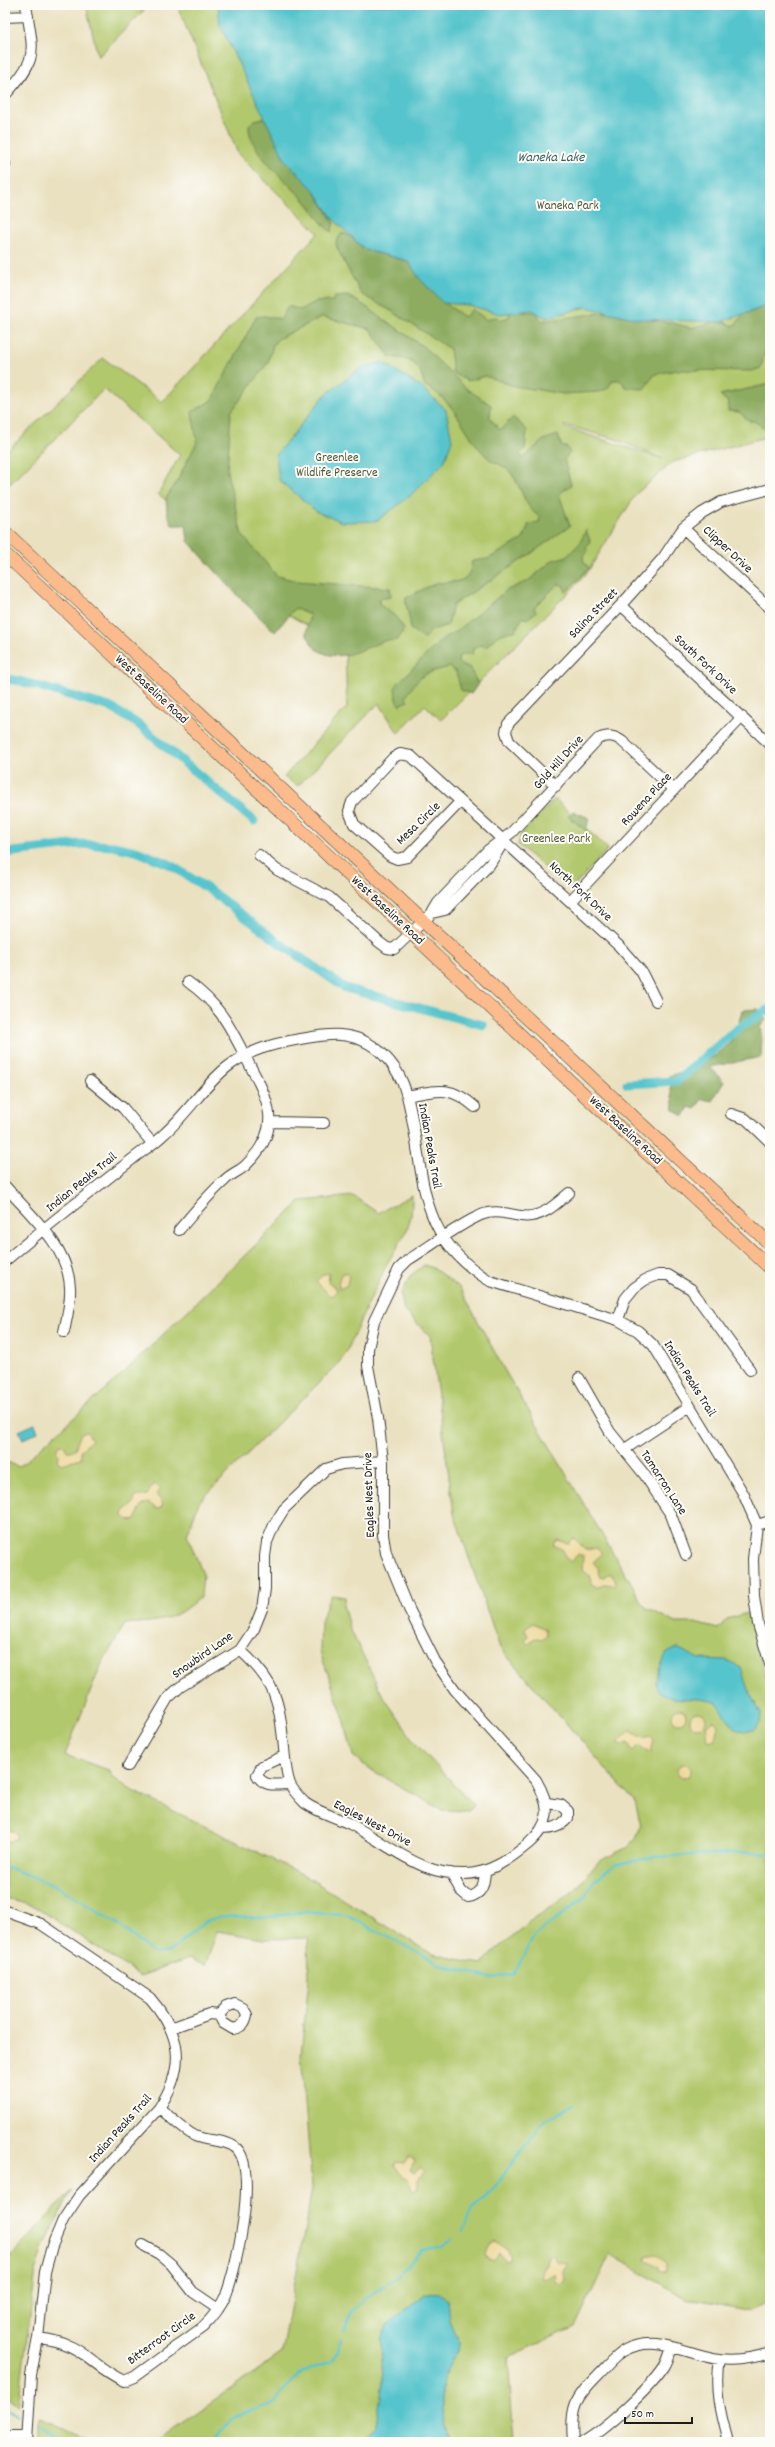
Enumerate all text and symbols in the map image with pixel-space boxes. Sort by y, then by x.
water label: Waneka Lake [518,148,585,168]
park label: Waneka Park [537,197,599,216]
park label: Greenlee Wildlife Preserve [296,449,378,483]
street label: Clipper Drive [698,522,757,578]
street label: Salina Street [565,584,623,644]
street label: South Fork Drive [669,631,741,700]
street label: West Baseline Road [110,651,192,729]
street label: Gold Hill Drive [529,731,589,795]
street label: Rowena Place [617,769,677,831]
street label: Mesa Circle [392,798,446,850]
park label: Greenlee Park [522,830,590,849]
street label: North Fork Drive [544,858,616,927]
street label: West Baseline Road [346,872,428,950]
street label: West Baseline Road [584,1092,666,1170]
street label: Indian Peaks Trail [412,1102,446,1190]
street label: Indian Peaks Trail [42,1148,122,1218]
street label: Indian Peaks Trail [658,1337,720,1421]
street label: Tamarron Lane [635,1447,691,1519]
street label: Eagles Nest Drive [359,1452,381,1538]
street label: Snowbird Lane [168,1628,238,1684]
street label: Eagles Nest Drive [330,1796,414,1853]
street label: Indian Peaks Trail [85,2090,157,2168]
street label: Bitterroot Circle [124,2307,200,2370]
scale bar [625,2399,692,2425]
text: 50 m [631,2406,654,2423]

